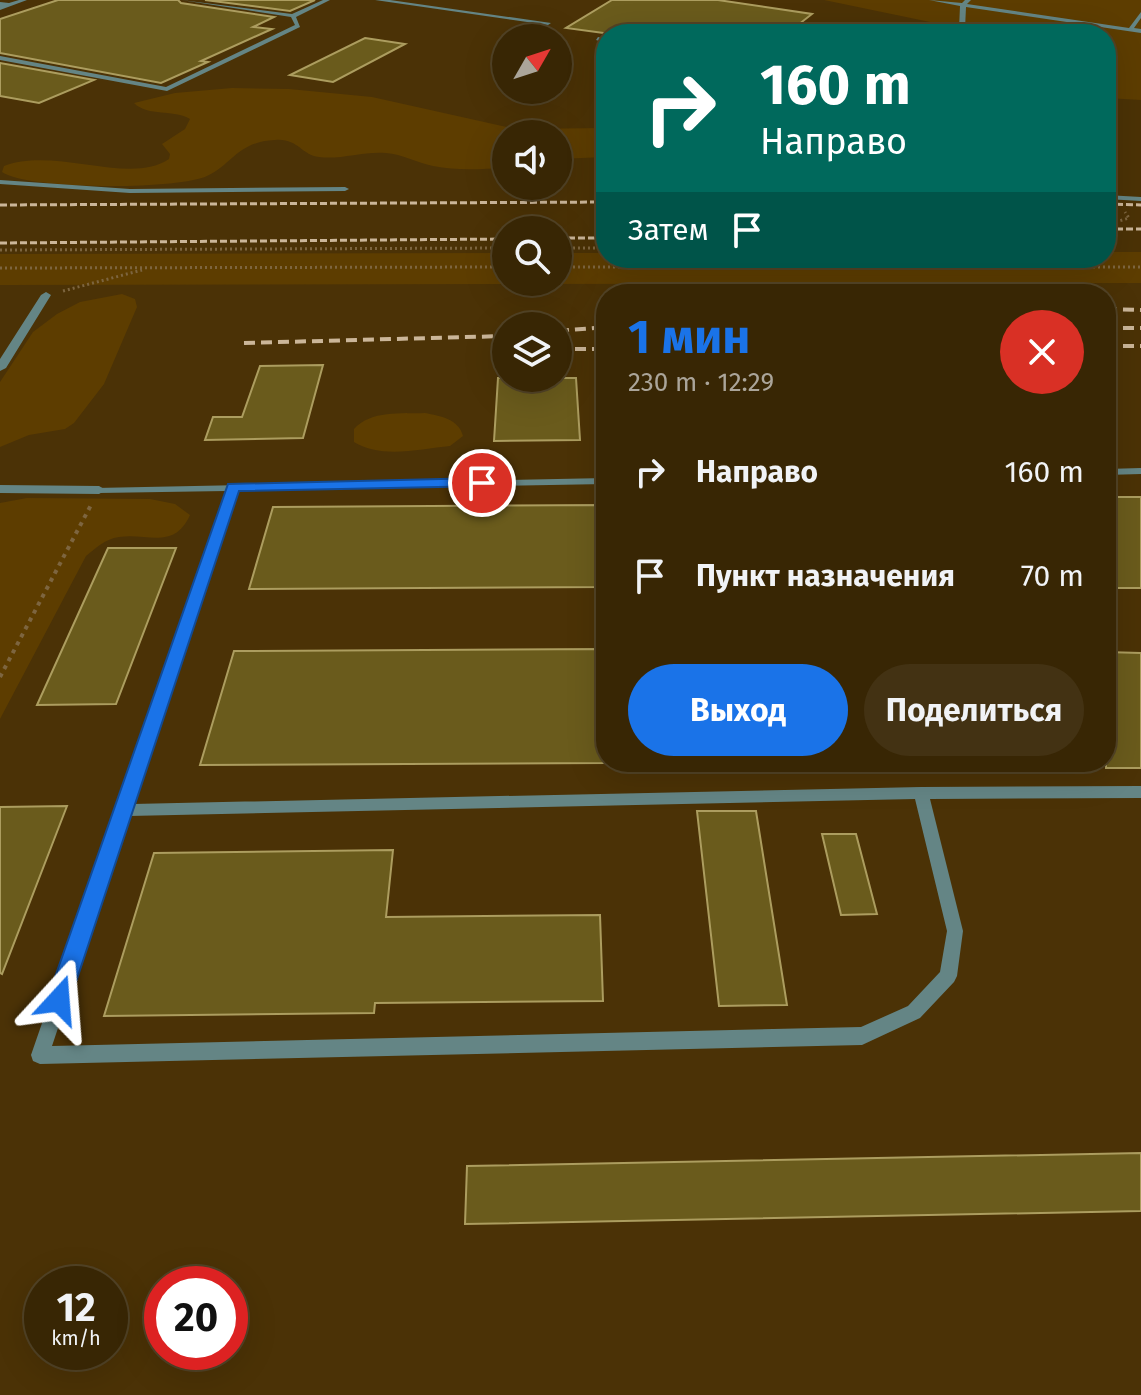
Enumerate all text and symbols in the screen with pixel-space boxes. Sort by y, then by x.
north arrow [492,24,572,104]
map controls [492,24,572,392]
text: 160 m [760,52,911,119]
icon: right [628,56,732,160]
button: sound [492,120,572,200]
text: Направо [760,120,907,164]
icon: arrive [725,208,769,252]
text: Затем [628,212,709,248]
button: search [492,216,572,296]
text: 1 мин [628,308,750,366]
button: close [1000,310,1084,394]
button: layers [492,312,572,392]
text: 230 m · 12:29 [628,367,774,398]
pin [448,449,516,517]
icon: right [628,450,672,494]
text: Направо [696,454,818,490]
text: 160 m [1005,454,1084,490]
icon: arrive [460,461,504,505]
icon: arrive [628,554,672,598]
text: Пункт назначения [696,558,955,594]
text: 70 m [1021,558,1084,594]
button: Выход [628,664,848,756]
button: Поделиться [864,664,1084,756]
position arrow [17,958,101,1042]
speed limit sign: 20 [144,1266,248,1370]
text: 12 [56,1284,96,1332]
text: km/h [51,1326,101,1350]

